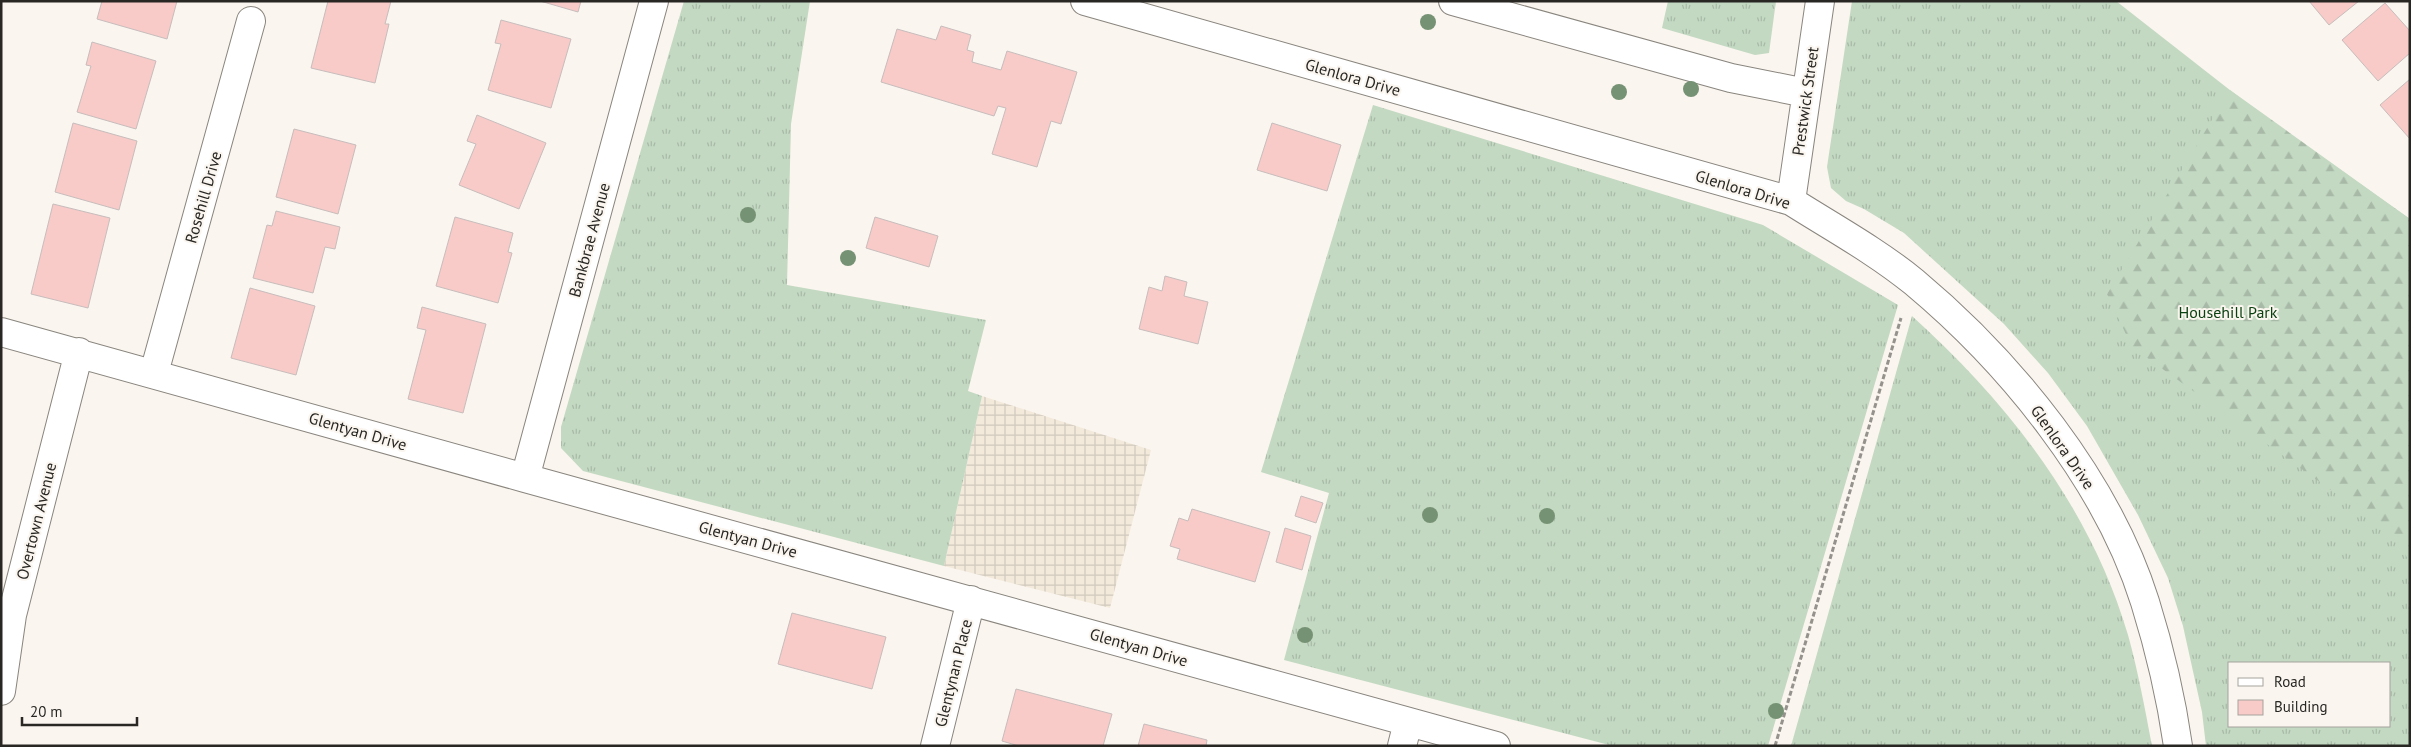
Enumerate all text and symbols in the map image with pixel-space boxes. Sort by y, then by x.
street label: Prestwick Street [1787,45,1823,157]
street label: Glenlora Drive [1303,54,1403,100]
street label: Rosehill Drive [180,149,226,245]
street label: Glenlora Drive [1693,165,1793,213]
street label: Bankbrae Avenue [564,181,614,299]
park label: Househill Park [2179,302,2278,322]
street label: Glenlora Drive [2027,401,2099,493]
street label: Glentyan Drive [307,407,409,455]
street label: Overtown Avenue [12,460,60,582]
street label: Glentyan Drive [697,516,799,562]
street label: Glentynan Place [930,617,976,729]
street label: Glentyan Drive [1088,623,1190,671]
legend [2228,662,2391,727]
text: Road [2274,672,2306,691]
scale bar [22,694,138,726]
text: Building [2274,697,2328,716]
text: 20 m [30,702,63,721]

